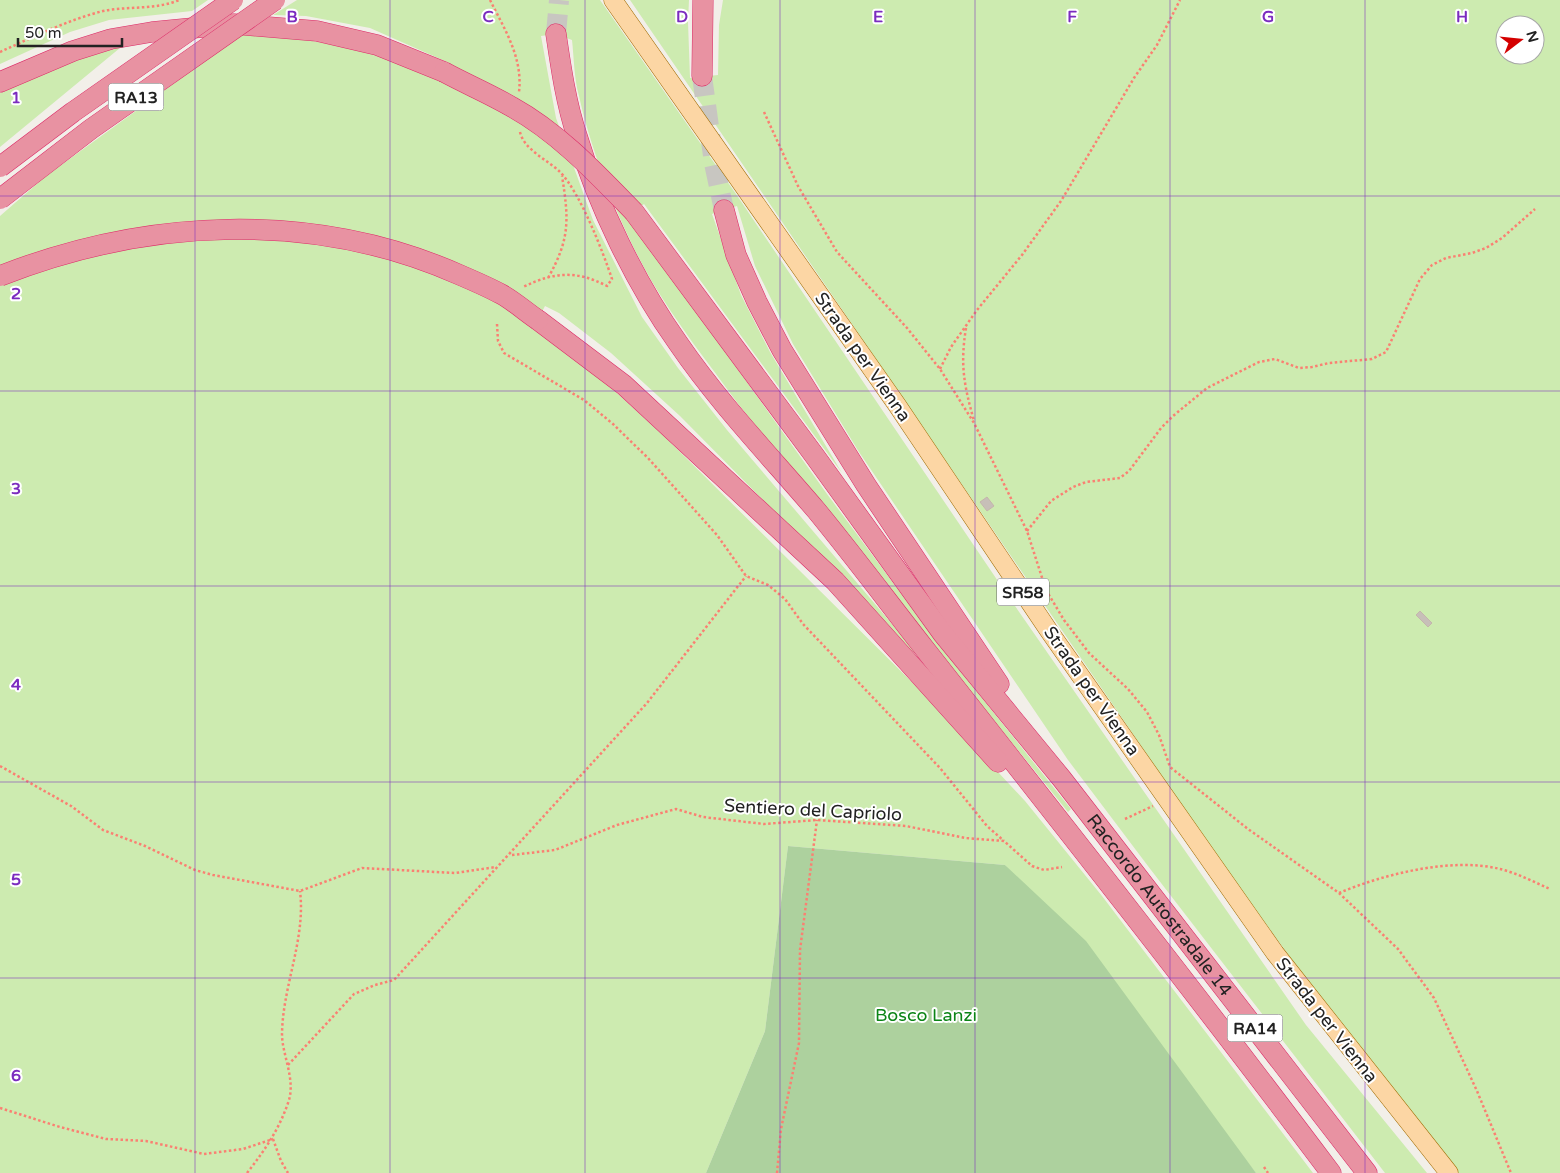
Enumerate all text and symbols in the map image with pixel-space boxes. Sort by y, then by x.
text: B [286,7,298,27]
text: C [482,7,494,27]
text: D [676,7,688,27]
text: E [873,7,883,27]
text: F [1067,7,1077,27]
text: G [1262,7,1274,27]
text: H [1456,7,1468,27]
scale bar [18,15,121,47]
north arrow [1495,15,1545,65]
text: 50 m [25,24,62,42]
text: N [1522,29,1542,44]
road number: RA13 [108,84,164,110]
text: 1 [11,88,21,108]
text: 2 [11,284,21,304]
street label: Strada per Vienna [810,288,916,426]
text: 3 [11,479,21,499]
road number: SR58 [997,578,1049,606]
street label: Strada per Vienna [1039,622,1145,760]
text: 4 [11,675,21,695]
street label: Sentiero del Capriolo [723,794,903,826]
street label: Raccordo Autostradale 14 [1082,810,1237,1000]
text: 5 [11,870,21,890]
street label: Strada per Vienna [1271,953,1383,1087]
park label: Bosco Lanzi [875,1004,977,1026]
road number: RA14 [1228,1014,1282,1042]
text: 6 [11,1066,21,1086]

